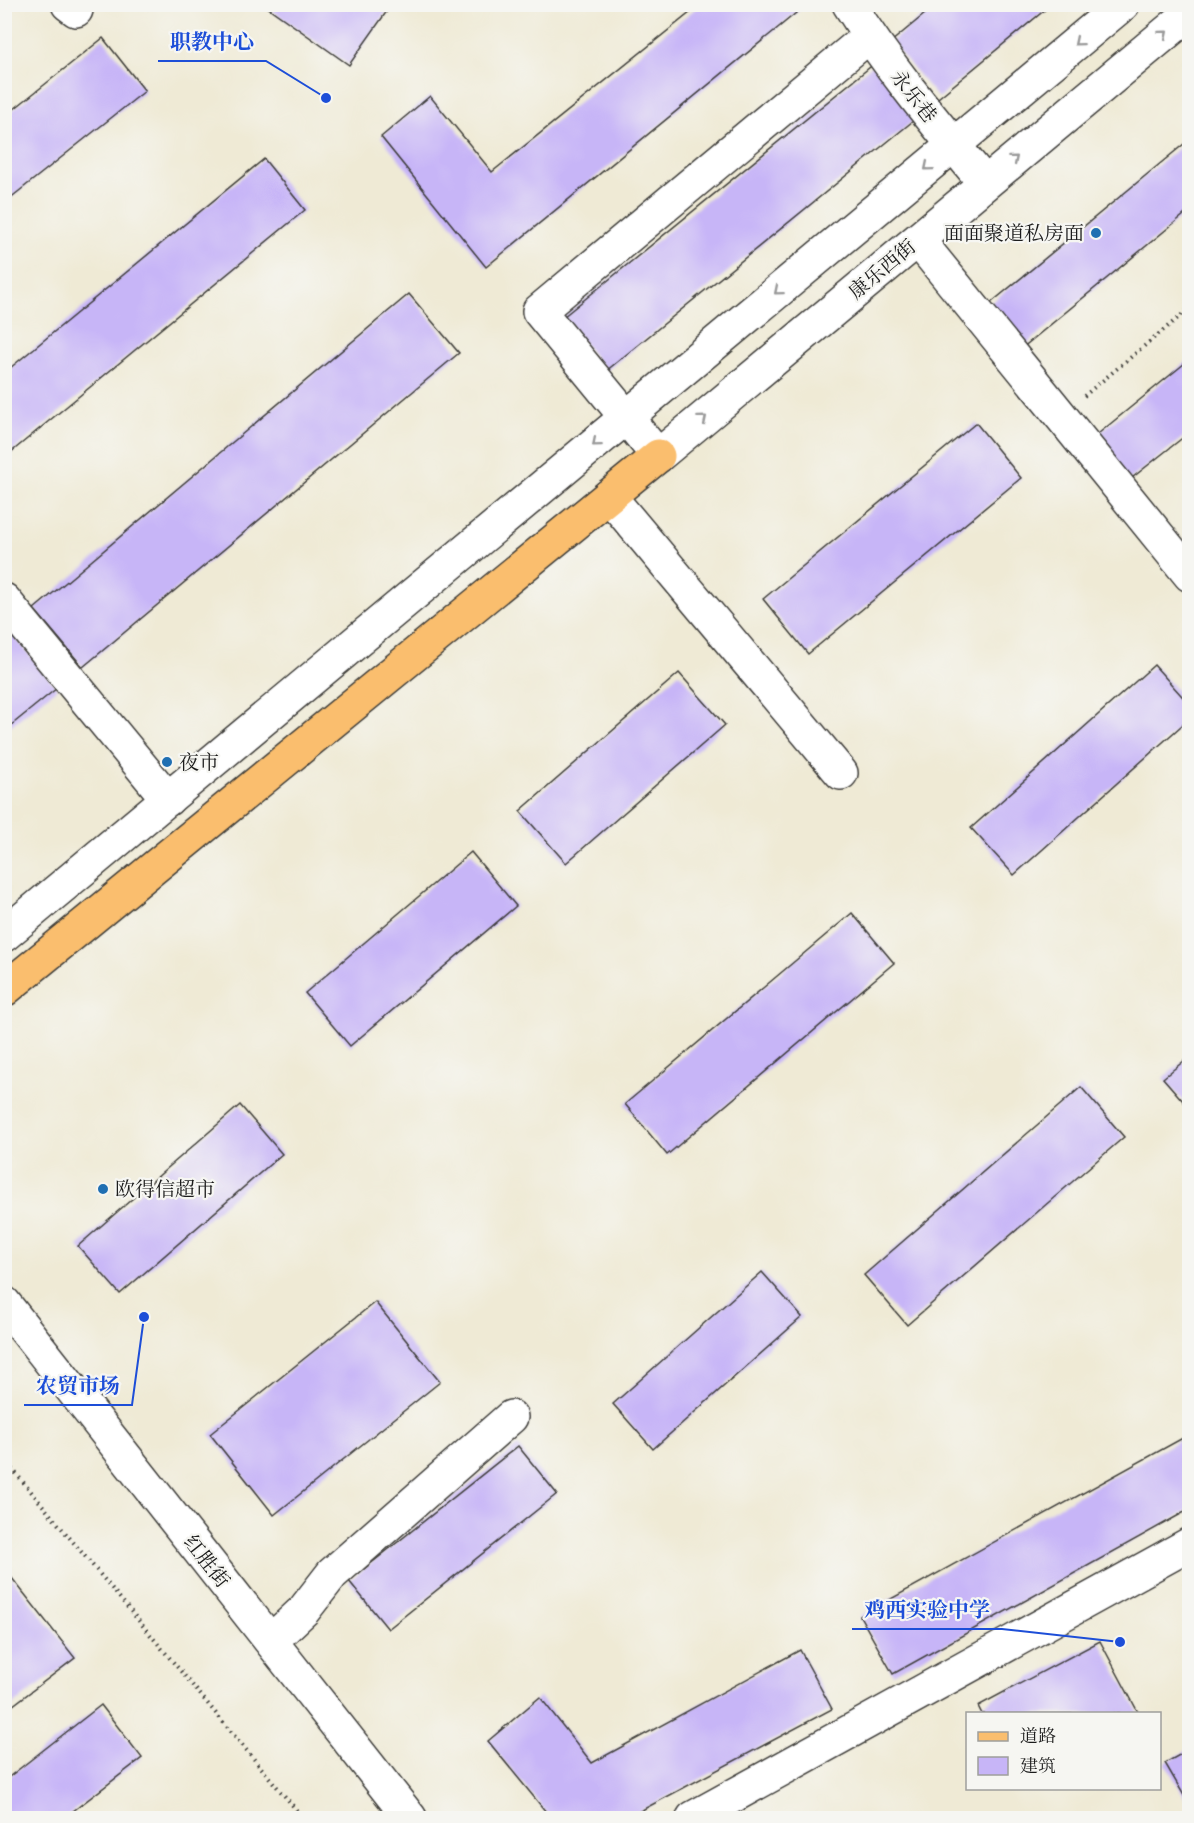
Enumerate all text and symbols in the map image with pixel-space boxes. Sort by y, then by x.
callout: 职教中心 [158,22,266,61]
text: 职教中心 [170,30,254,54]
one-way arrow [1157,31,1168,42]
one-way arrow [1074,35,1085,46]
street label: 永乐巷 [886,66,941,127]
one-way arrow [1007,156,1018,167]
one-way arrow [924,159,935,170]
place label: 面面聚道私房面 [944,222,1084,245]
marker: 面面聚道私房面 [1089,226,1103,240]
street label: 康乐西街 [844,235,920,304]
one-way arrow [774,284,785,295]
one-way arrow [696,415,707,426]
one-way arrow [592,436,603,447]
place label: 夜市 [179,751,219,774]
marker: 夜市 [160,755,174,769]
place label: 欧得信超市 [115,1178,215,1201]
marker: 欧得信超市 [96,1182,110,1196]
callout: 农贸市场 [24,1366,132,1405]
text: 农贸市场 [36,1374,120,1398]
street label: 红胜街 [179,1531,234,1592]
callout: 鸡西实验中学 [852,1590,1002,1629]
text: 鸡西实验中学 [864,1598,990,1622]
legend [966,1712,1161,1790]
text: 道路 [1020,1726,1056,1747]
text: 建筑 [1020,1756,1056,1777]

